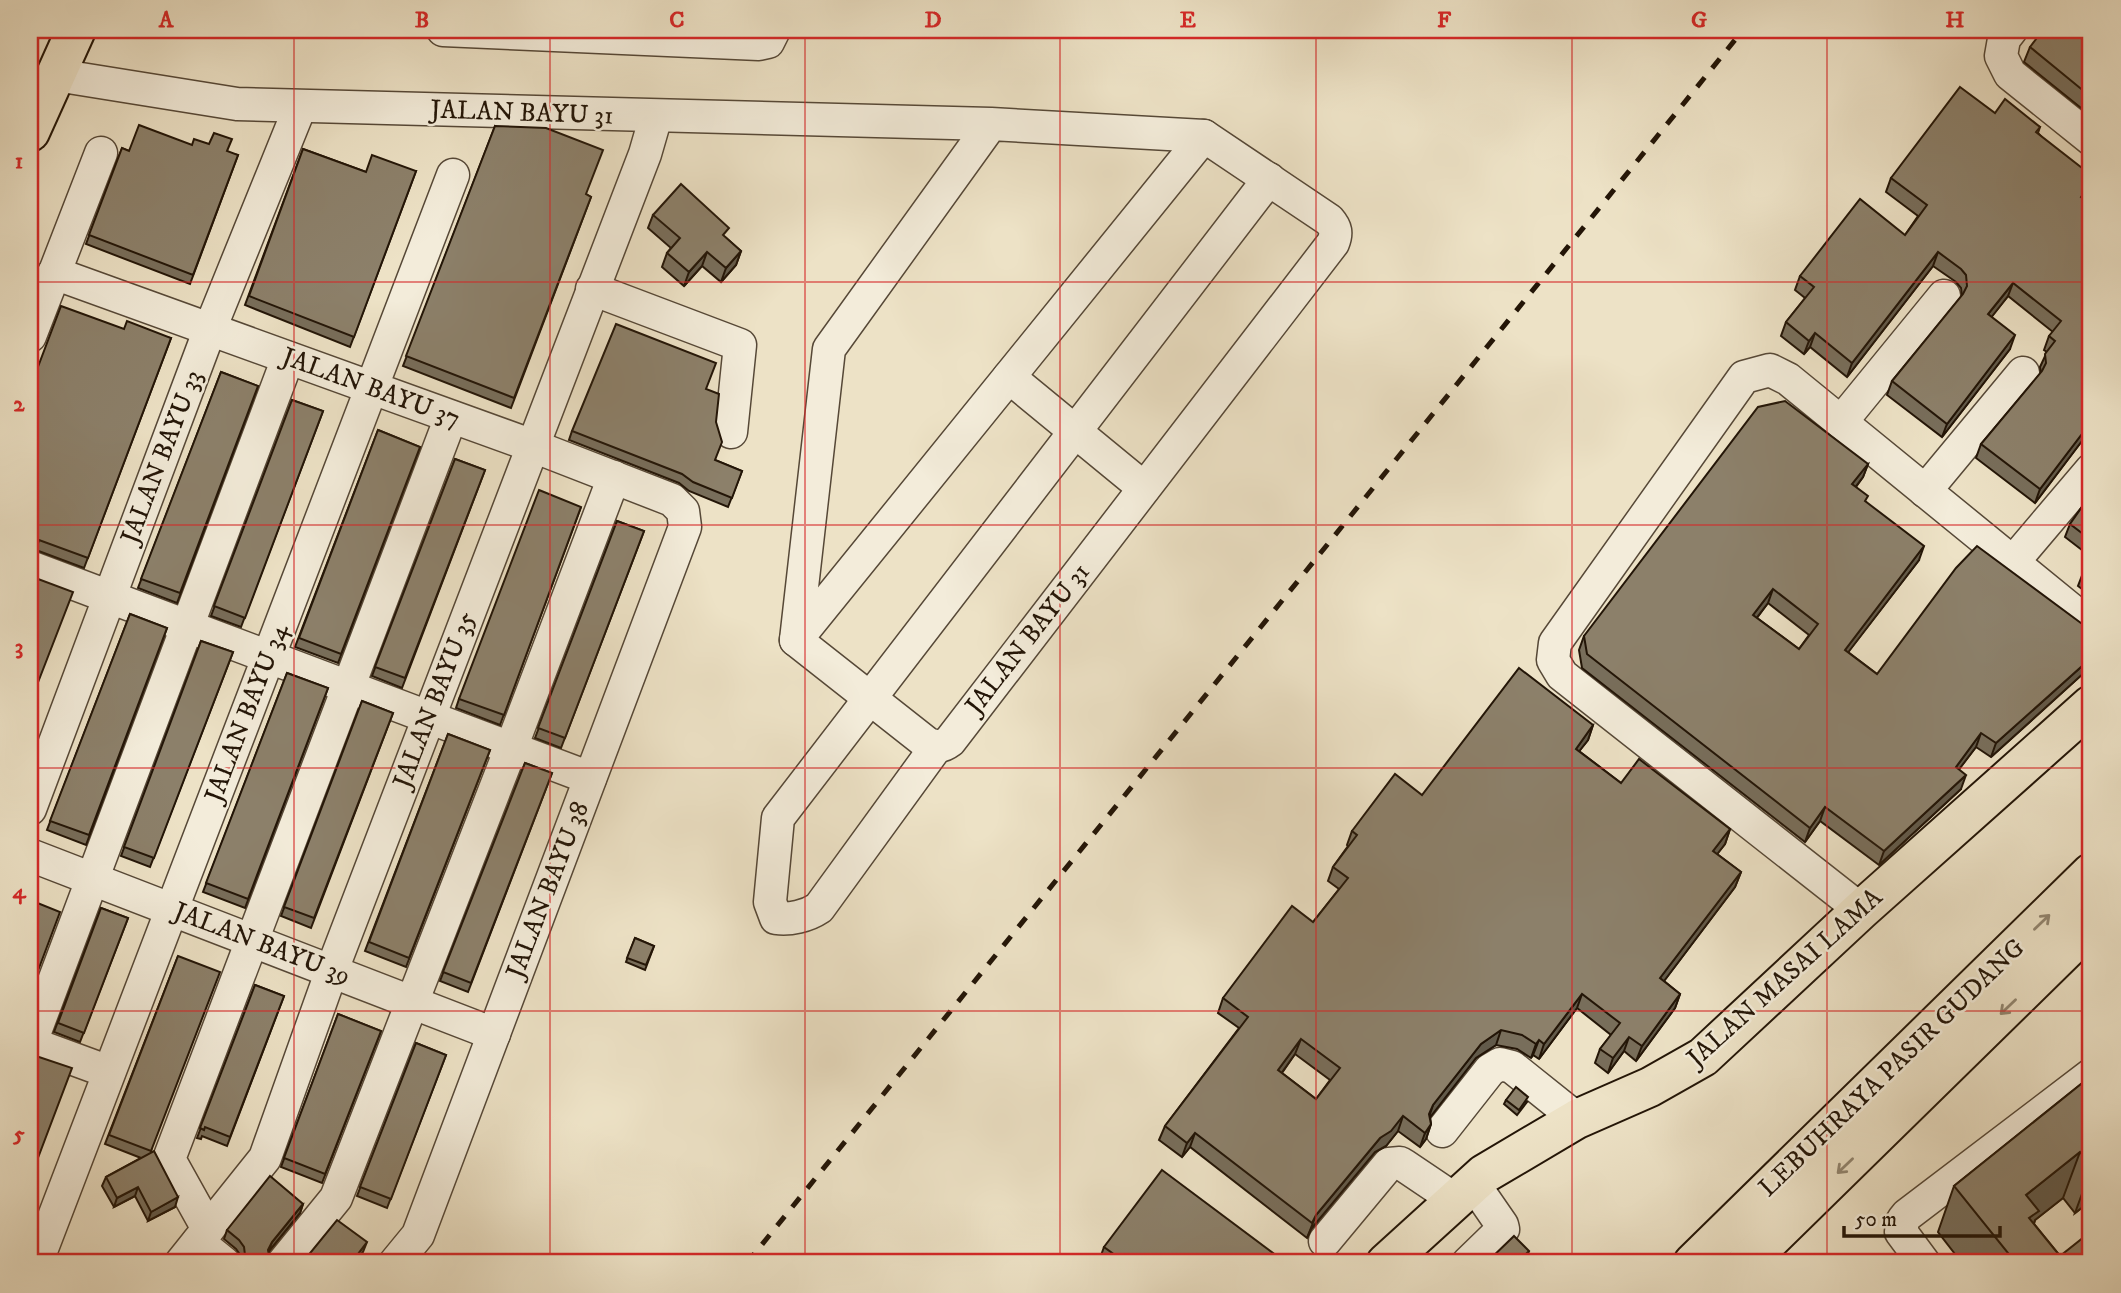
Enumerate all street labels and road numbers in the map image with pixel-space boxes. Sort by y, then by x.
street label: JALAN BAYU 31 [428,93,614,133]
street label: JALAN BAYU 37 [275,340,465,436]
street label: JALAN BAYU 33 [113,366,210,550]
street label: JALAN BAYU 31 [957,557,1097,723]
street label: JALAN BAYU 35 [385,607,484,795]
street label: JALAN BAYU 34 [197,618,297,809]
street label: JALAN BAYU 38 [498,797,597,985]
street label: JALAN MASAI LAMA [1679,881,1890,1076]
street label: JALAN BAYU 39 [167,894,355,993]
street label: LEBUHRAYA PASIR GUDANG [1752,932,2032,1204]

